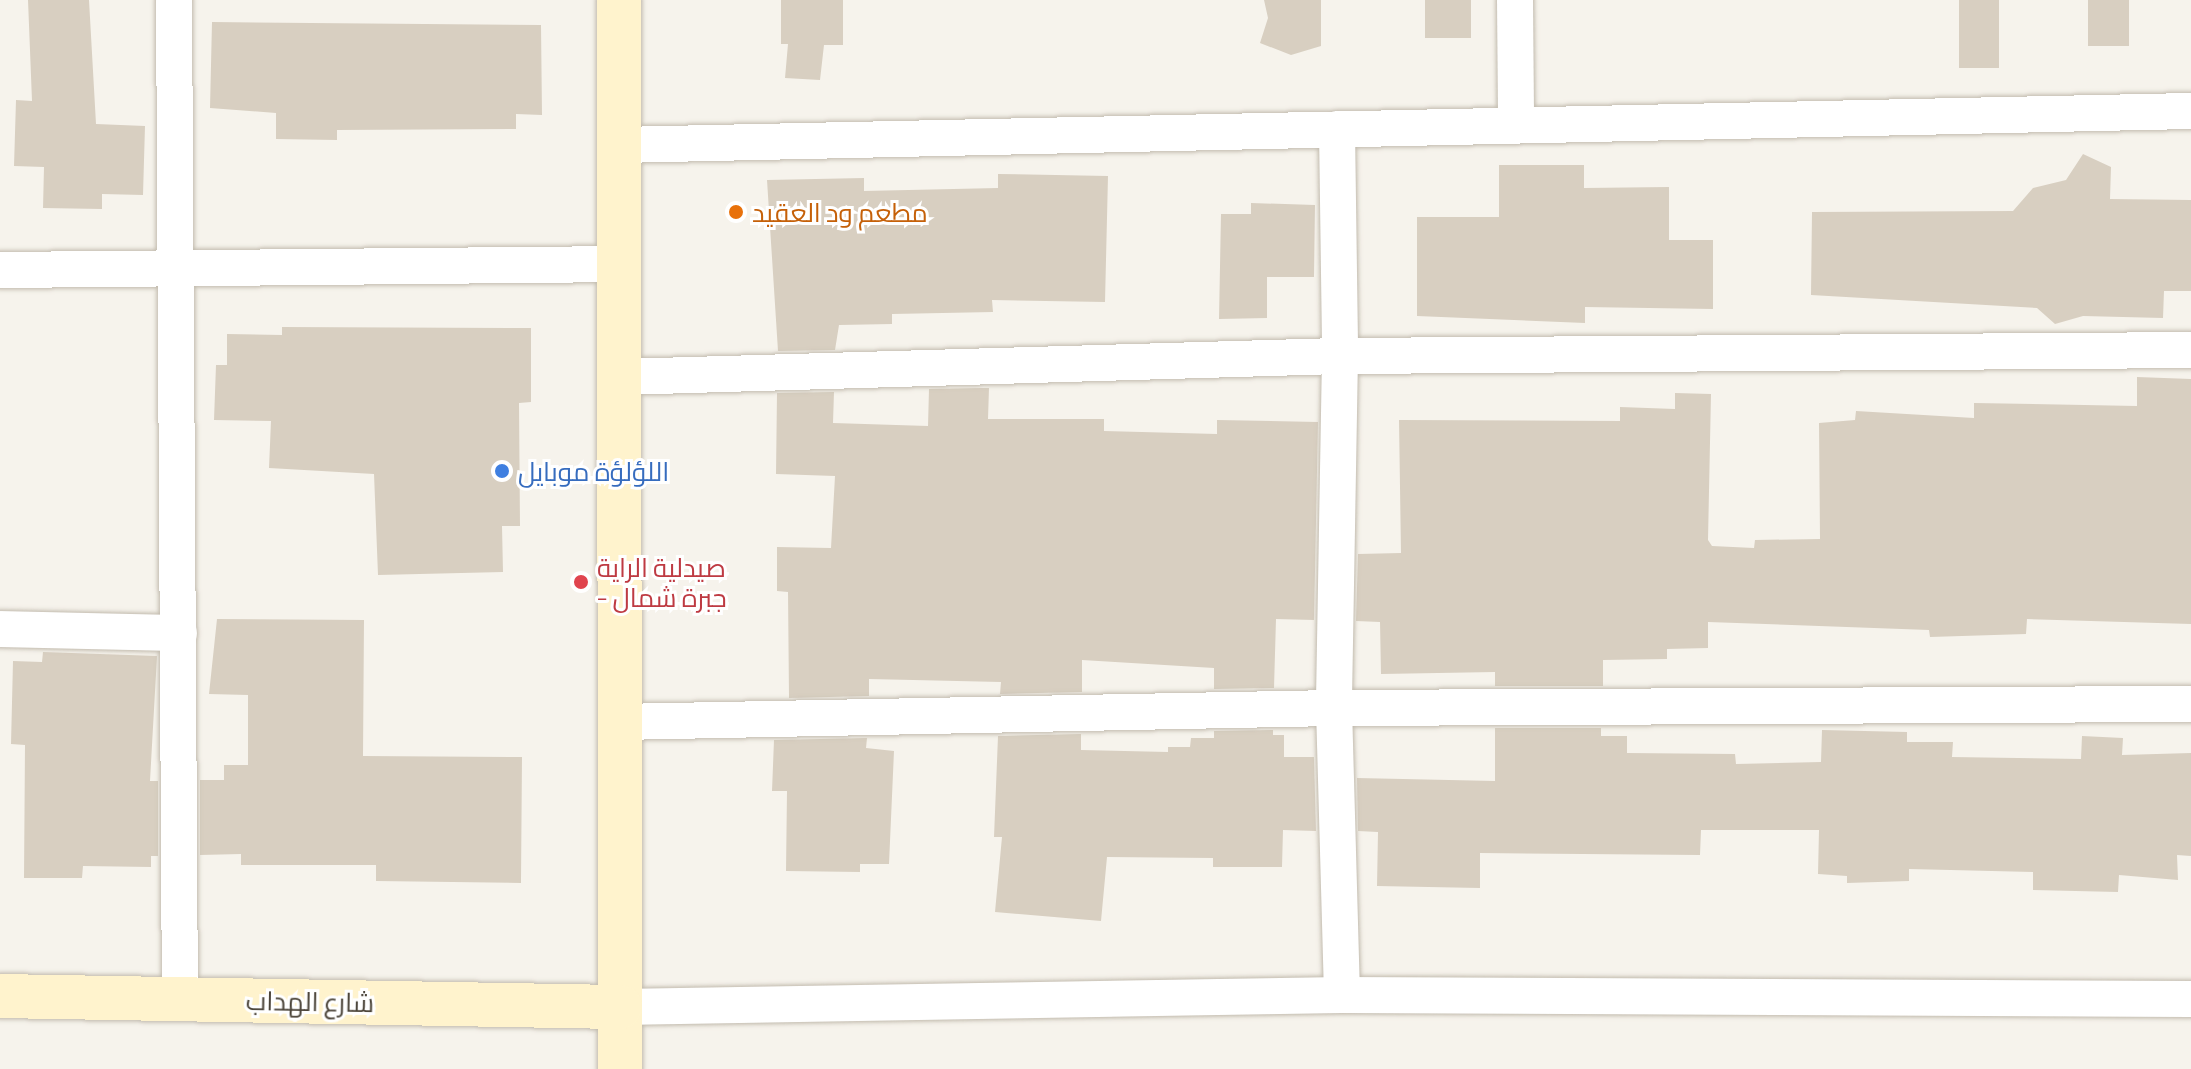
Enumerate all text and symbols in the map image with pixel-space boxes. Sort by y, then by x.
place label: مطعم ود العقيد [752,196,928,228]
marker: مطعم ود العقيد [727,203,745,221]
place label: اللؤلؤة موبايل [518,455,669,487]
marker: اللؤلؤة موبايل [493,462,511,480]
place label: صيدلية الراية - جبرة شمال [597,551,727,612]
marker: صيدلية الراية - جبرة شمال [572,573,590,591]
street label: شارع الهداب [246,984,374,1018]

